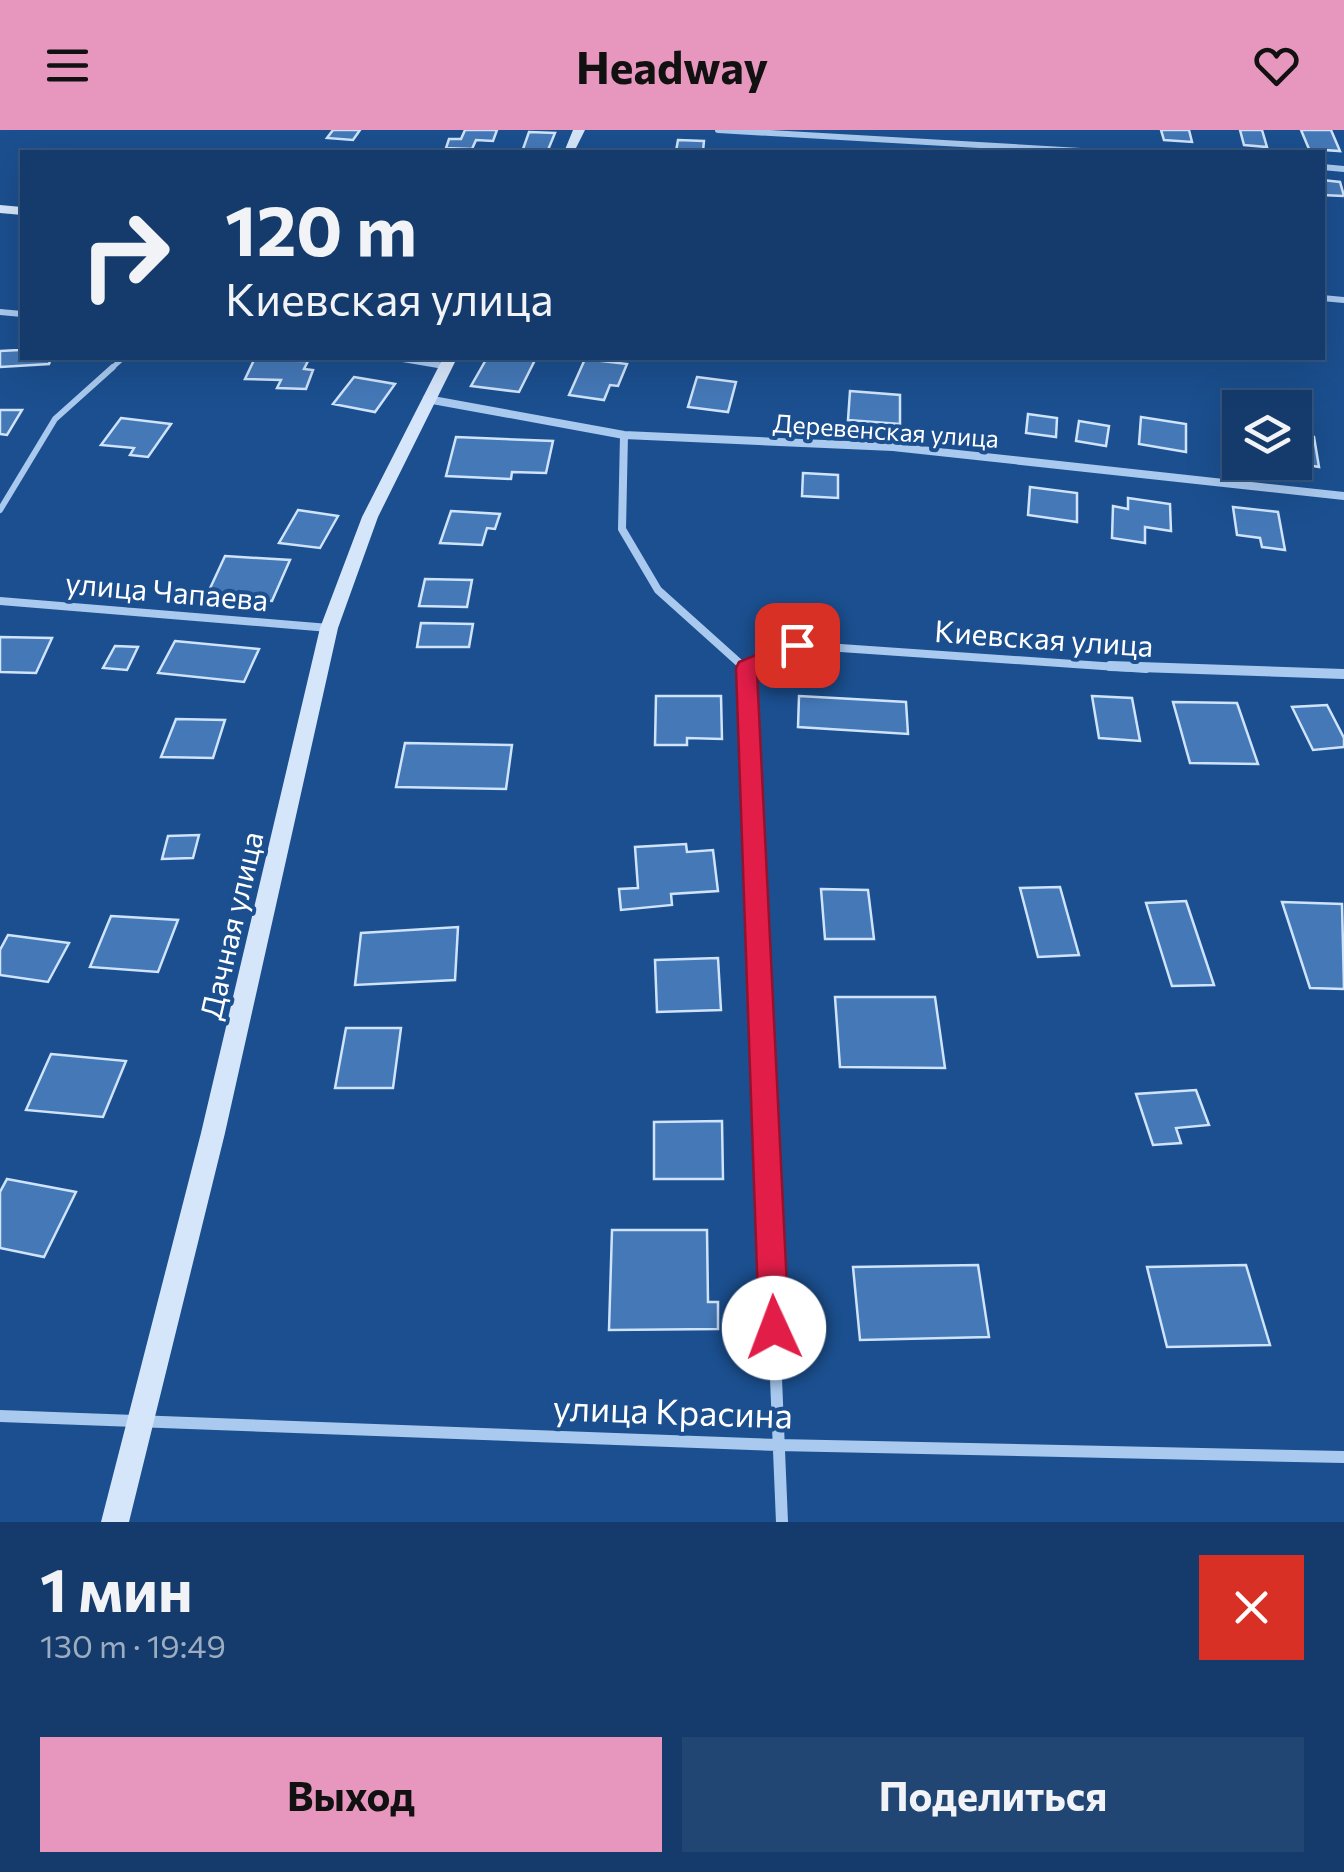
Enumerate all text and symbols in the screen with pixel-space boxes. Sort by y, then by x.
icon: menu [40,38,95,93]
text: Headway [576,38,768,93]
icon: heart [1249,38,1304,93]
text: 120 m [225,185,417,270]
icon: right [60,190,190,320]
text: Киевская улица [225,270,554,325]
map controls [1222,390,1312,480]
button: layers [1222,390,1312,480]
street label: Деревенская улица [772,407,1000,453]
street label: улица Чапаева [64,563,270,617]
pin [755,603,840,688]
street label: Киевская улица [933,611,1155,663]
icon: arrive [770,618,825,673]
street label: Дачная улица [190,828,270,1022]
position arrow [722,1276,826,1380]
street label: улица Красина [552,1384,794,1436]
text: 1 мин [40,1551,193,1624]
button: close [1199,1555,1304,1660]
text: 130 m · 19:49 [40,1625,226,1665]
button: Выход [40,1737,662,1852]
button: Поделиться [682,1737,1304,1852]

